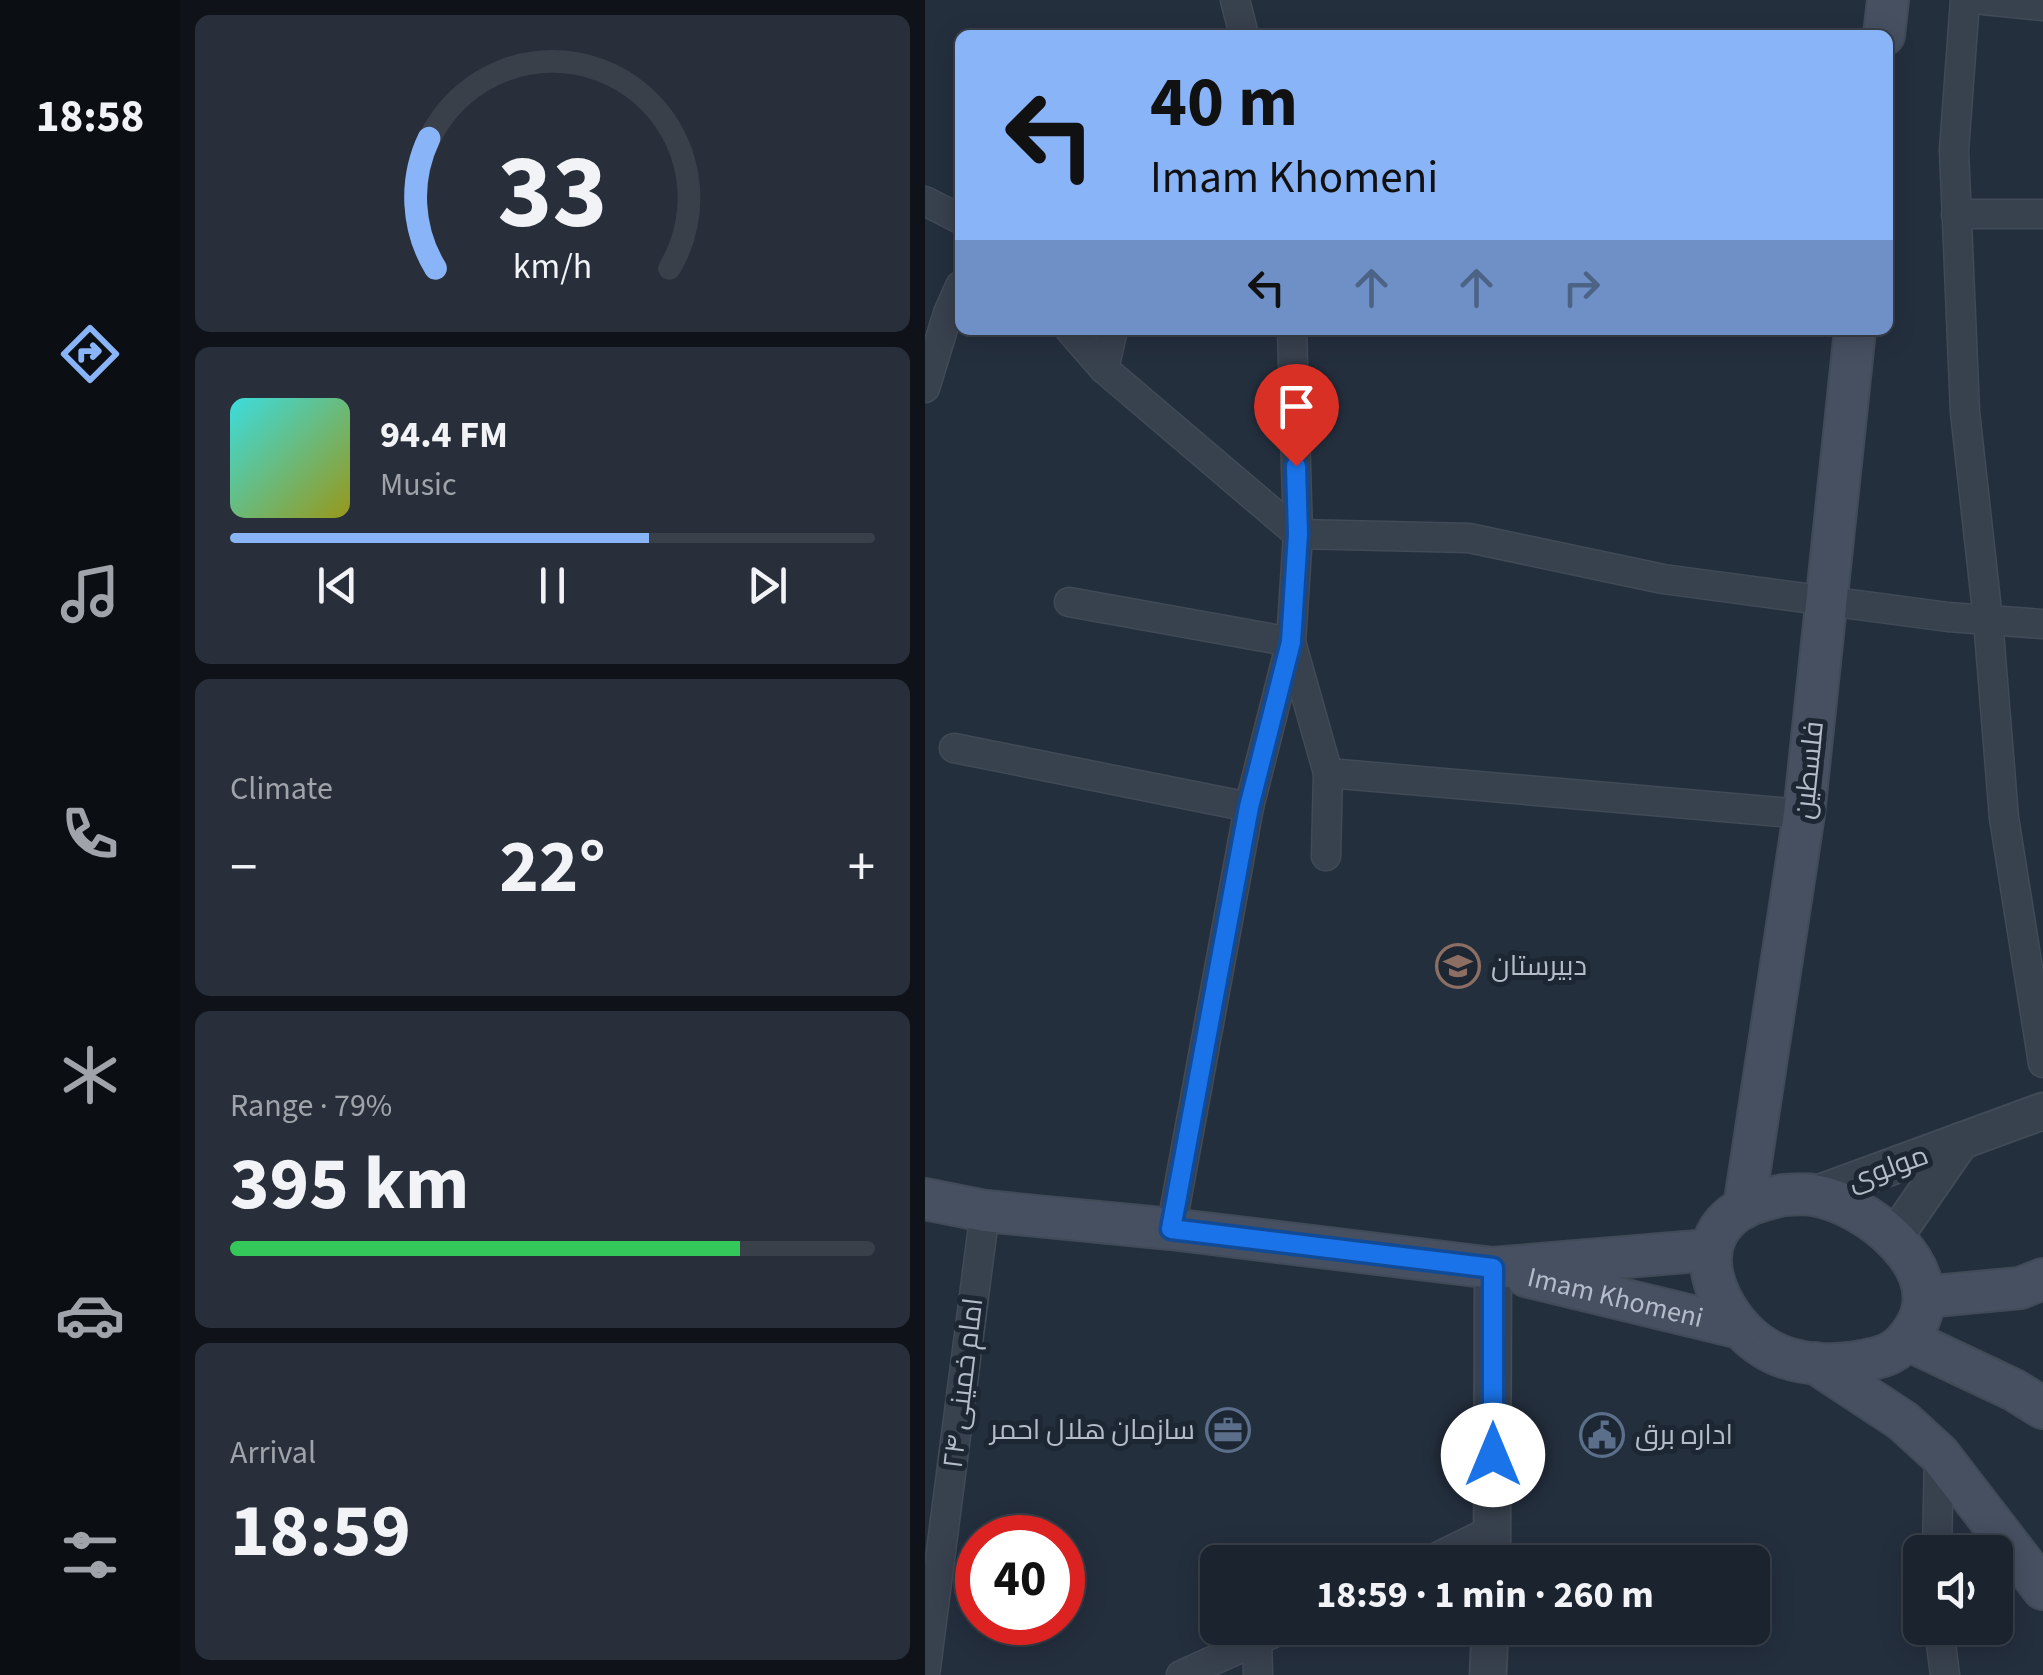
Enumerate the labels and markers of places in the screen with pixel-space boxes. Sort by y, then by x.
pin [1254,364,1339,467]
school or university icon: دبیرستان [1435,943,1481,989]
place label: دبیرستان [1491,946,1587,986]
office icon: سازمان هلال احمر [1205,1407,1251,1453]
place label: سازمان هلال احمر [988,1410,1195,1450]
public building icon: اداره برق [1579,1412,1625,1458]
place label: اداره برق [1635,1415,1733,1455]

